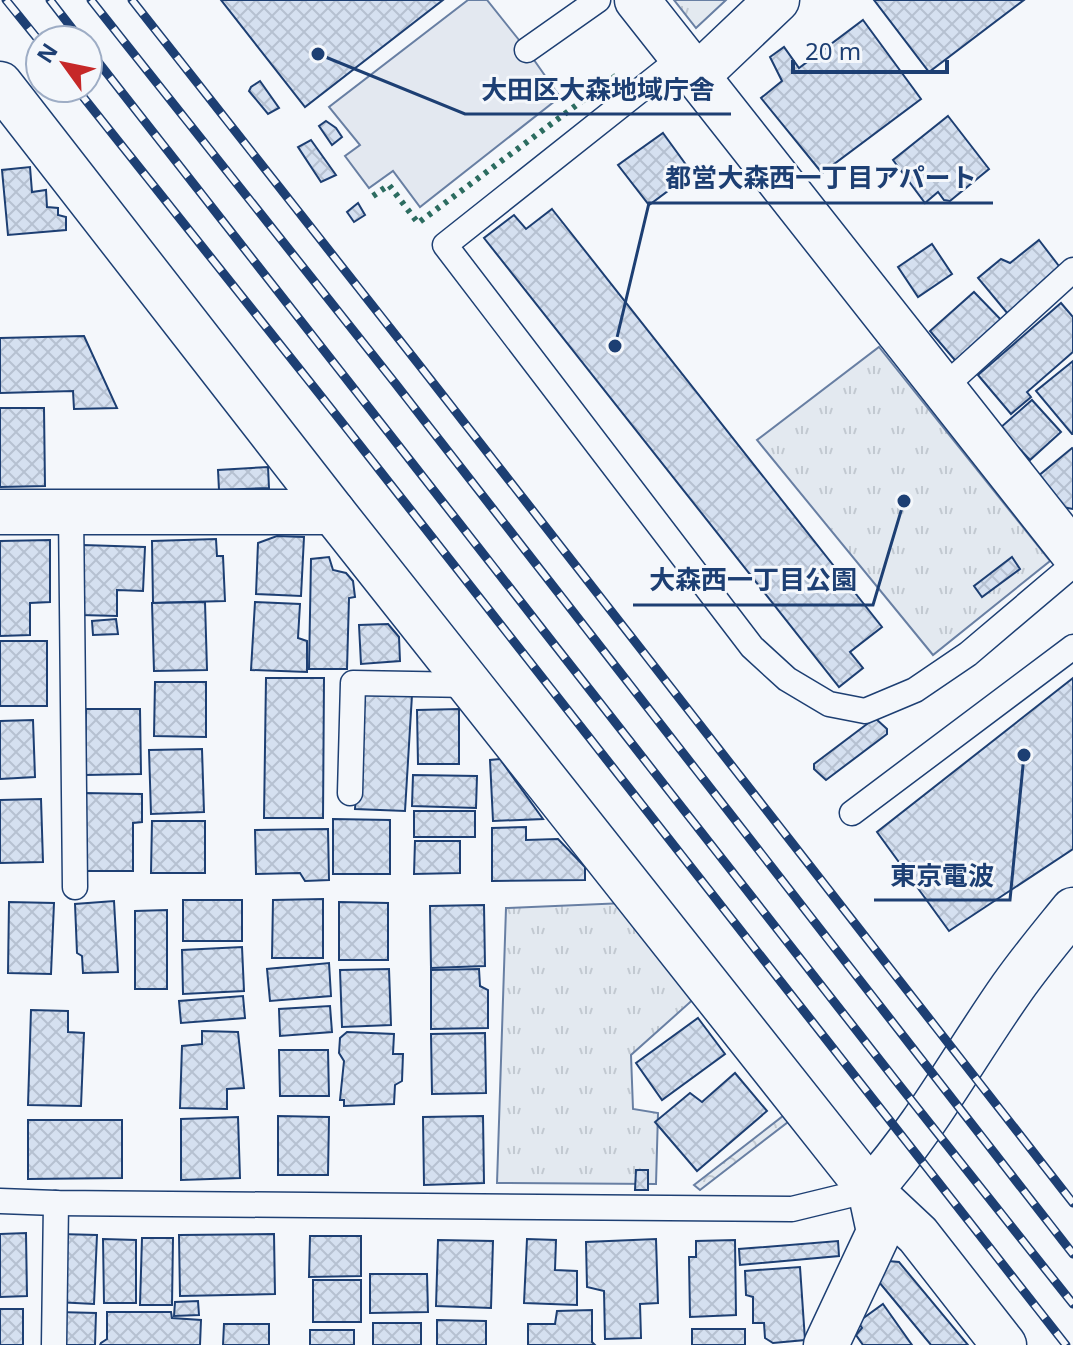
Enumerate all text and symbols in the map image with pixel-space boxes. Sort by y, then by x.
north arrow [24,24,104,104]
scale bar [793,24,947,74]
text: 20 m [805,34,861,67]
text: N [29,37,64,68]
callout: 大田区大森地域庁舎 [465,64,731,114]
text: 大田区大森地域庁舎 [481,71,715,107]
callout: 都営大森西一丁目アパート [649,153,993,203]
text: 都営大森西一丁目アパート [665,159,977,195]
callout: 大森西一丁目公園 [633,555,873,605]
text: 大森西一丁目公園 [649,561,857,597]
callout: 東京電波 [874,850,1010,900]
text: 東京電波 [890,857,994,893]

